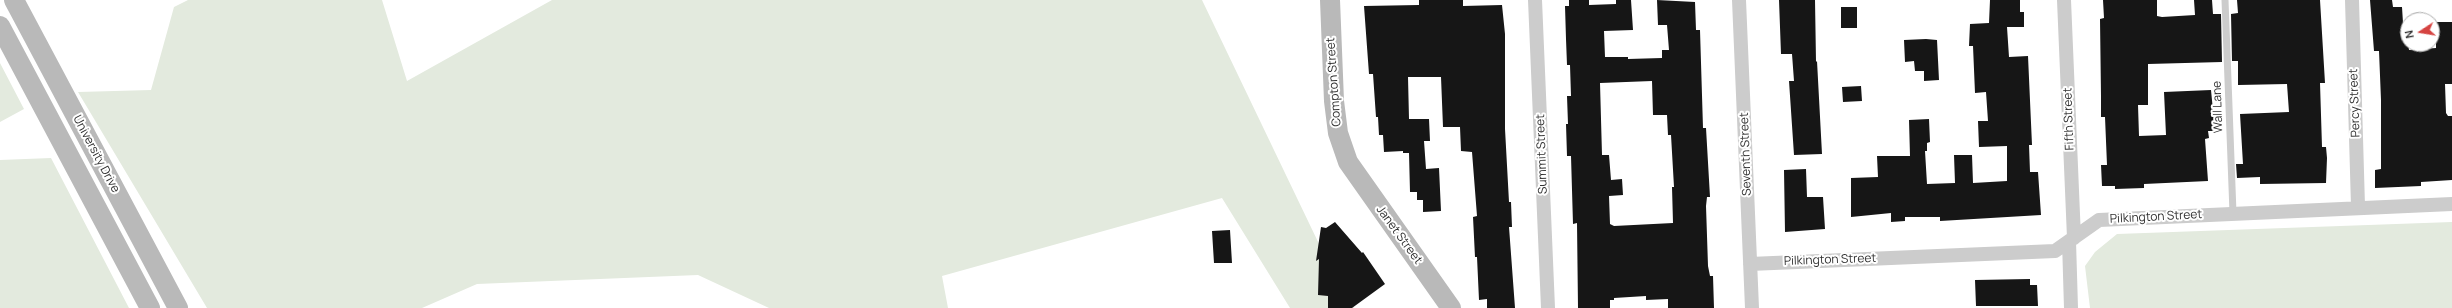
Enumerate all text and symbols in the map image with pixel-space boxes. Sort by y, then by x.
north arrow [2400,12,2440,52]
text: N [2401,29,2417,40]
street label: Compton Street [1324,37,1344,127]
street label: Percy Street [2347,68,2363,138]
street label: Wall Lane [2210,81,2226,133]
street label: Fifth Street [2061,87,2077,151]
street label: Seventh Street [1737,112,1755,196]
street label: University Drive [69,113,123,195]
street label: Summit Street [1533,114,1551,194]
street label: Janet Street [1373,203,1425,267]
street label: Pilkington Street [2110,207,2202,227]
street label: Pilkington Street [1784,251,1876,269]

